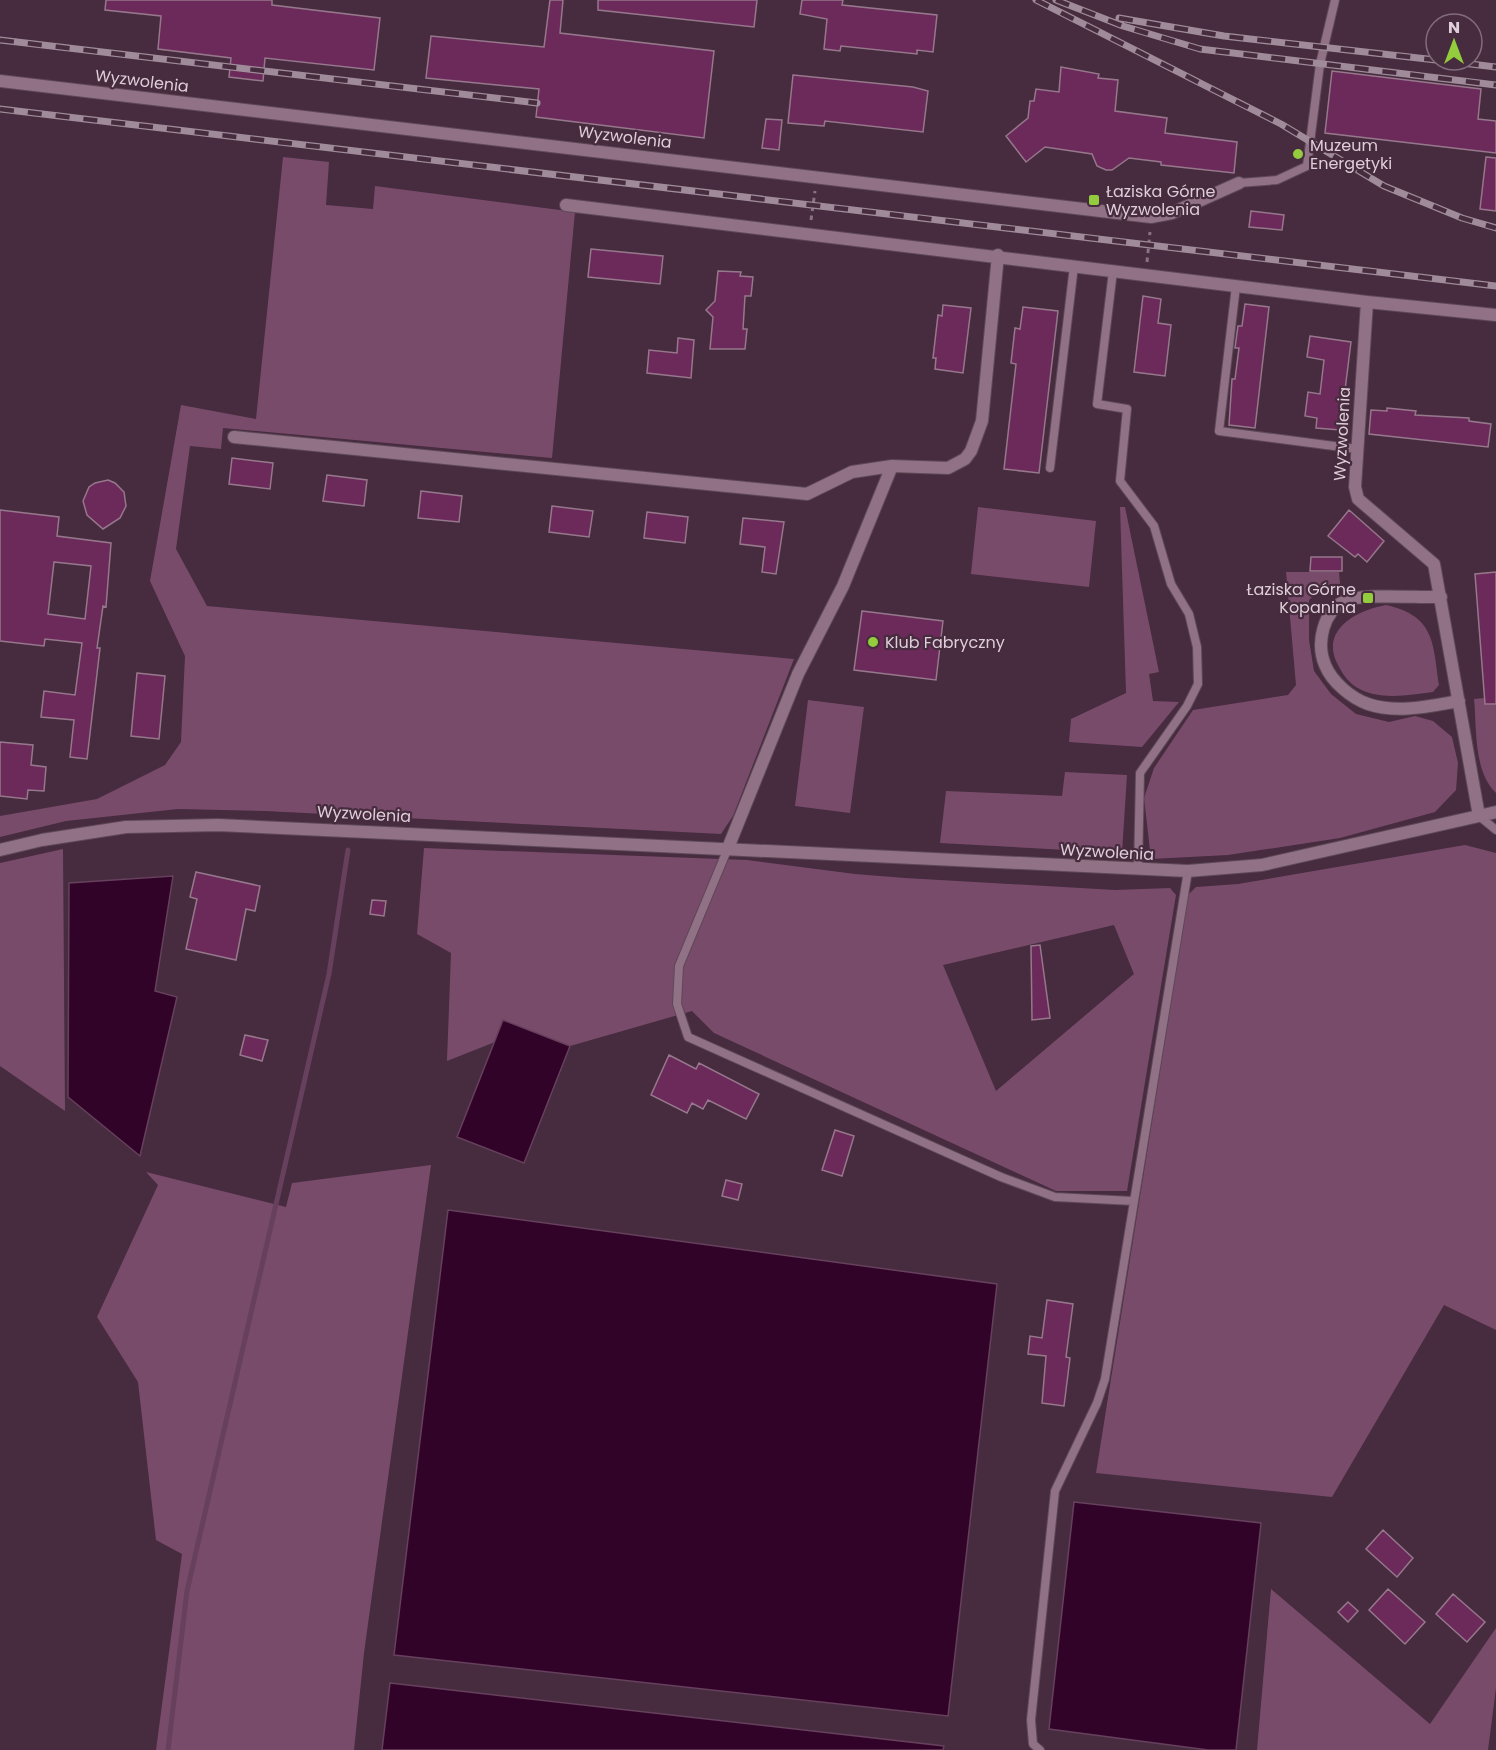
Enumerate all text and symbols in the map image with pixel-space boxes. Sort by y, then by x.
north arrow [1424,12,1484,72]
text: N [1448,16,1460,39]
street label: Wyzwolenia [94,64,190,98]
street label: Wyzwolenia [577,120,673,154]
place label: Muzeum Energetyki [1310,134,1392,175]
marker: Muzeum Energetyki [1291,147,1305,161]
place label: Łaziska Górne Wyzwolenia [1106,180,1216,221]
marker: Łaziska Górne Wyzwolenia [1087,193,1101,207]
street label: Wyzwolenia [1328,386,1356,482]
place label: Łaziska Górne Kopanina [1246,578,1356,619]
marker: Łaziska Górne Kopanina [1361,591,1375,605]
place label: Klub Fabryczny [885,631,1005,654]
marker: Klub Fabryczny [866,635,880,649]
street label: Wyzwolenia [316,800,412,828]
street label: Wyzwolenia [1059,838,1155,866]

